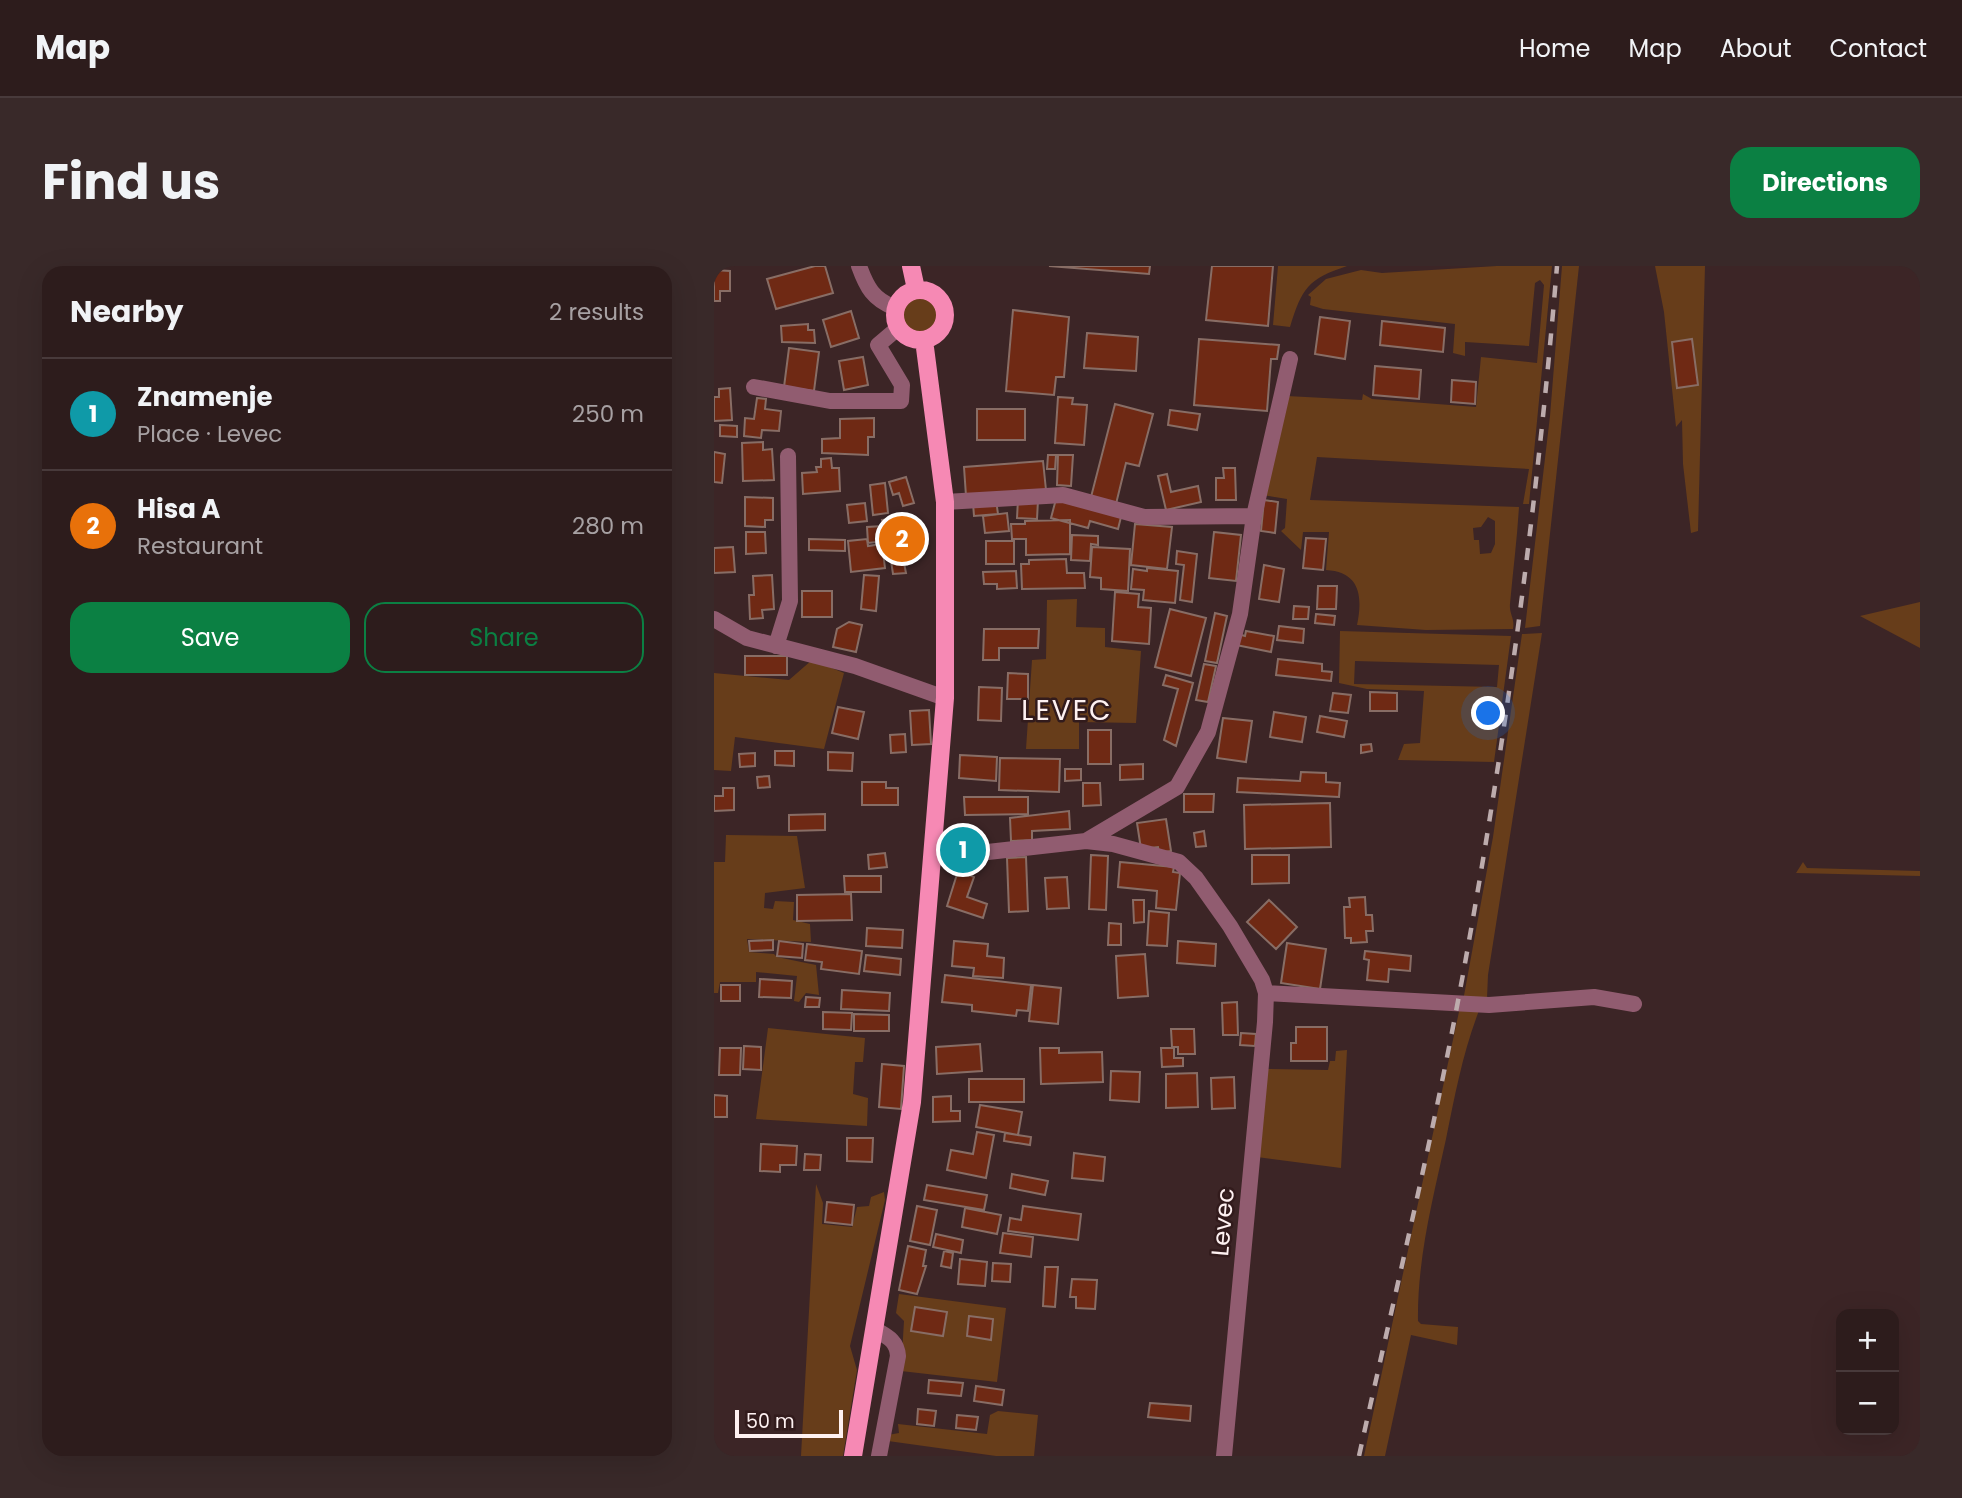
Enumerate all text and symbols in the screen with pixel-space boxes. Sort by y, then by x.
text: Map [35,24,110,71]
text: Home [1519,32,1591,65]
text: Map [1629,32,1682,65]
text: About [1720,32,1791,65]
text: Contact [1829,32,1927,65]
button: Directions [1730,147,1920,218]
text: Find us [42,148,220,216]
text: Nearby [70,290,184,333]
text: 2 results [549,296,644,328]
text: Znamenje [137,379,272,415]
text: 1 [89,398,97,430]
text: 250 m [572,398,644,430]
text: Place · Levec [137,418,282,450]
text: Hisa A [137,491,221,527]
text: 2 [86,510,100,542]
text: 280 m [572,510,644,542]
pin: 2 [879,513,925,565]
text: Restaurant [137,530,263,562]
button: Save [70,602,350,673]
button: Share [364,602,644,673]
district label: LEVEC [1021,691,1113,730]
your location [1471,696,1505,730]
pin: 1 [940,824,986,876]
street label: Levec [1203,1187,1242,1257]
map controls [1836,1309,1899,1435]
button: + [1836,1309,1899,1372]
button: − [1836,1372,1899,1435]
scale bar [735,1407,844,1439]
text: 50 m [746,1408,795,1435]

